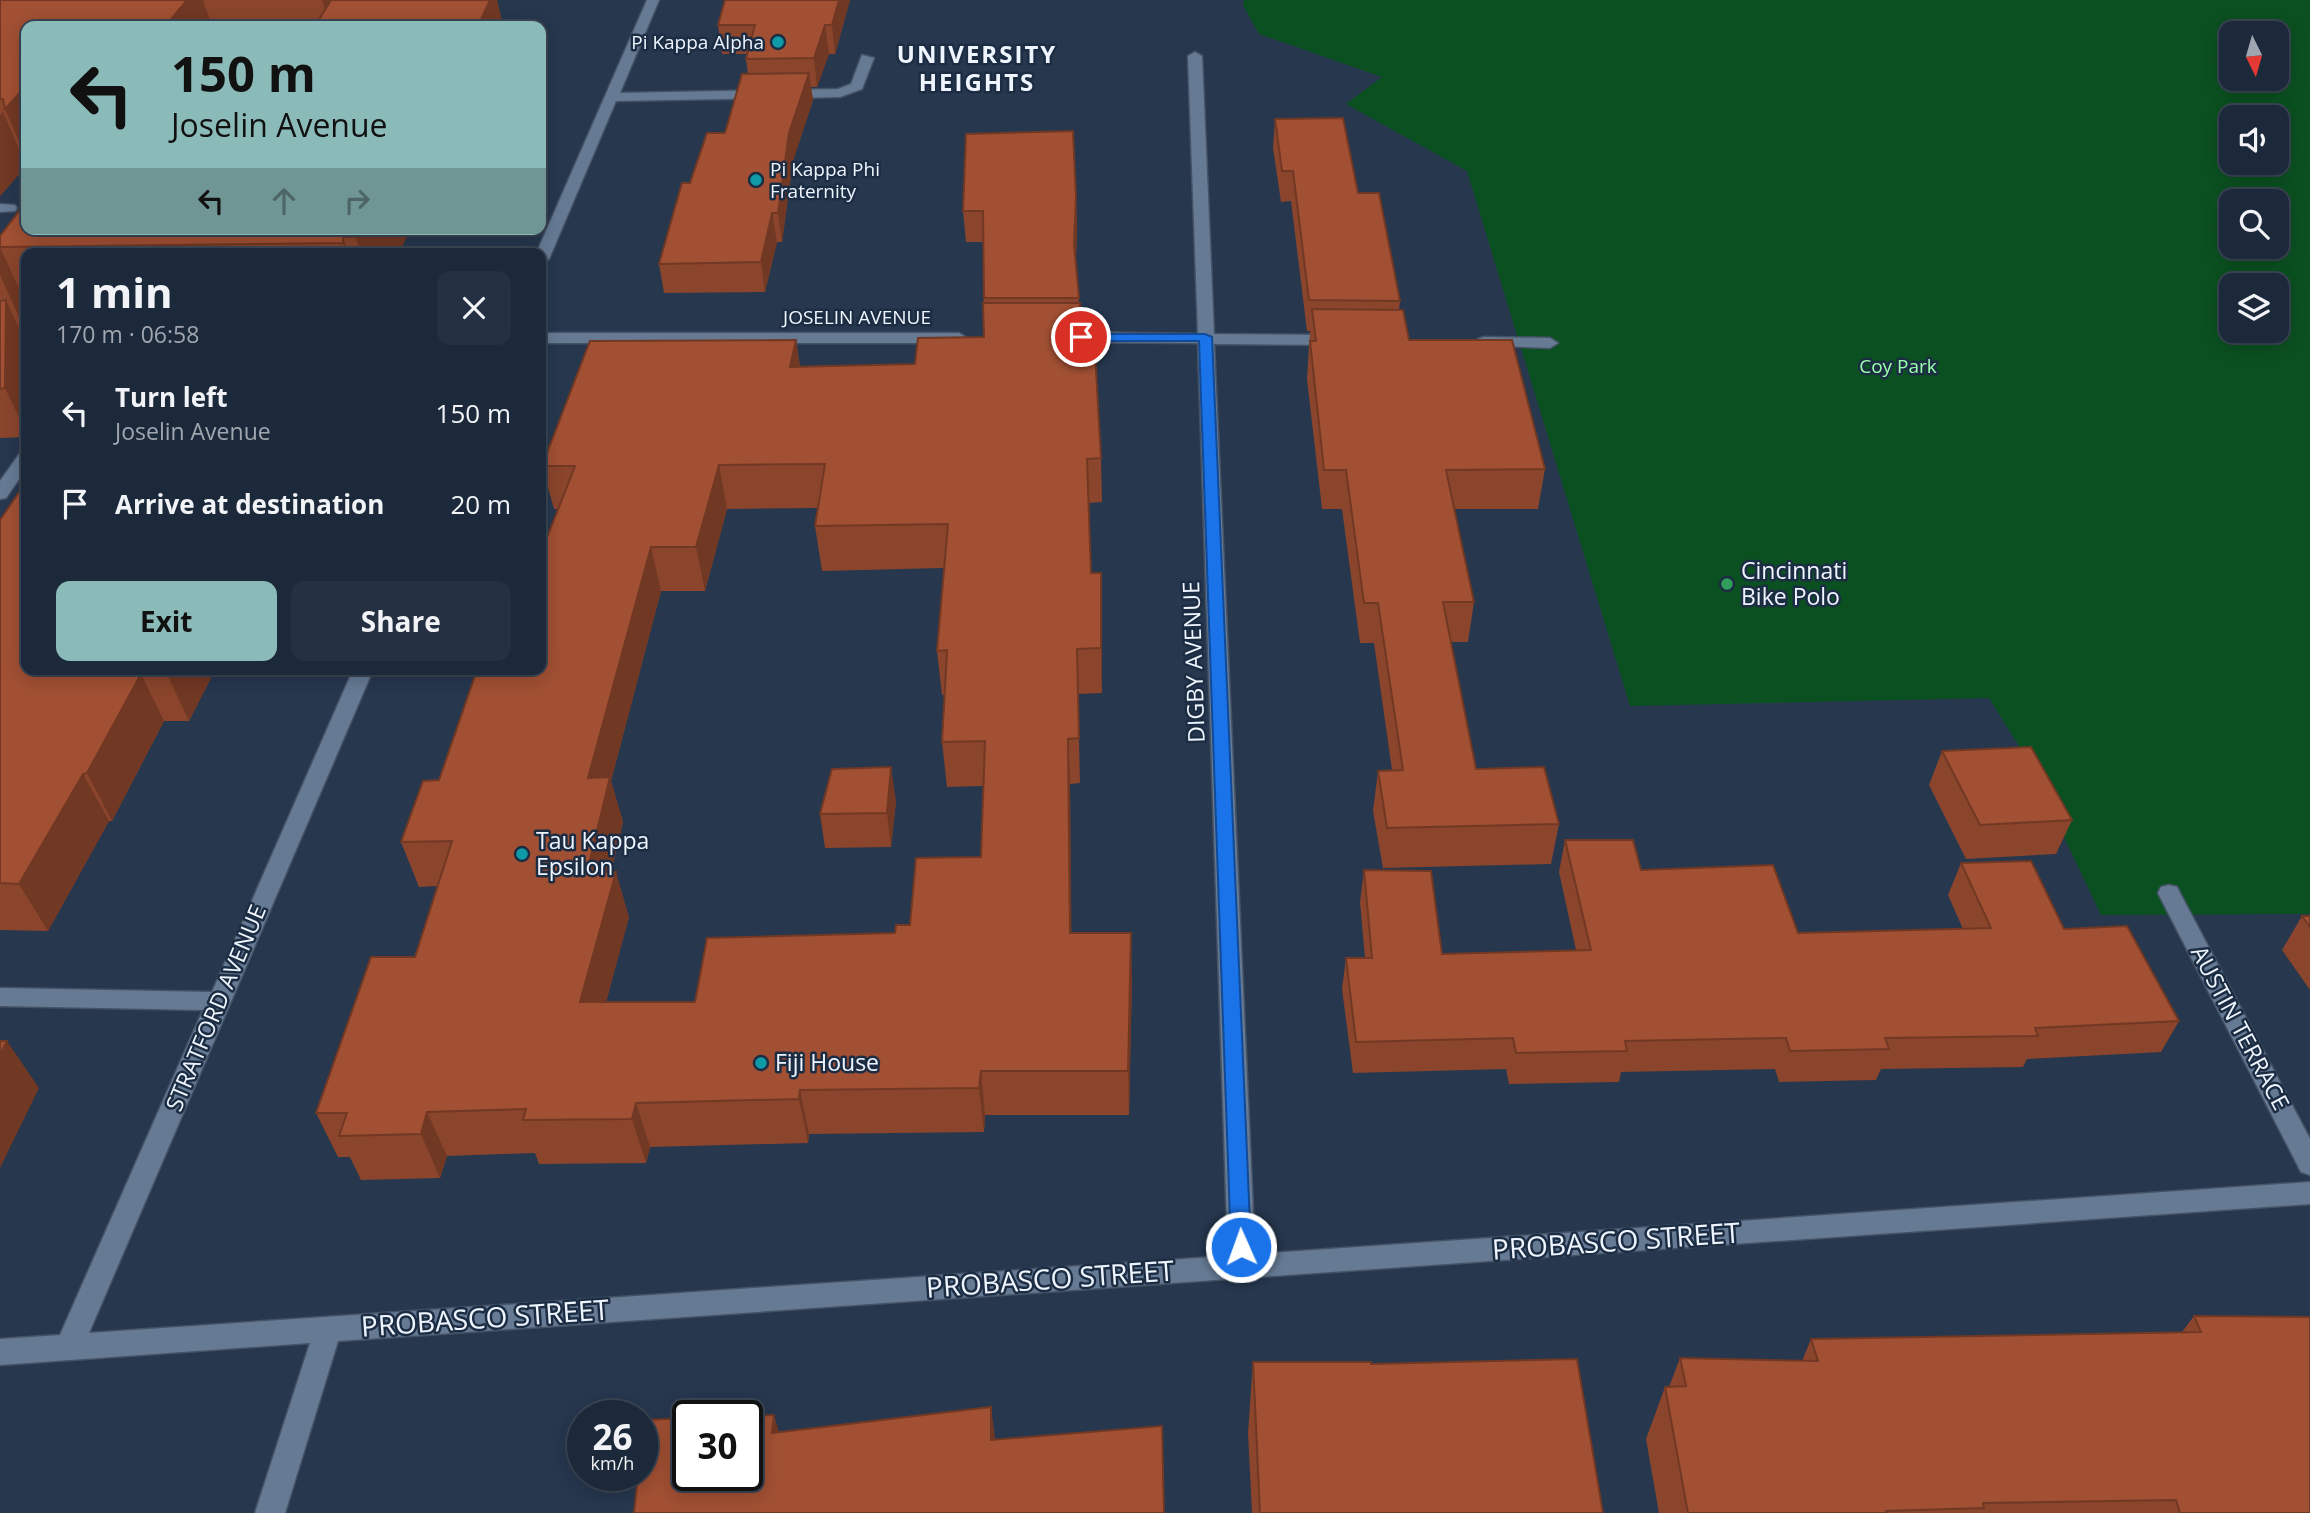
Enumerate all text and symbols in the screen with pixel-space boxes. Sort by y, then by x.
north arrow [2219,21,2289,91]
map controls [2219,21,2289,343]
place label: Pi Kappa Alpha [631,29,764,55]
marker: Pi Kappa Alpha [770,34,786,50]
district label: UNIVERSITY HEIGHTS [897,37,1057,98]
text: 150 m [171,40,316,106]
icon: left [56,49,147,140]
text: Joselin Avenue [171,103,388,146]
button: sound [2219,105,2289,175]
place label: Pi Kappa Phi Fraternity [770,156,880,204]
marker: Pi Kappa Phi Fraternity [748,172,764,188]
icon: left [192,182,230,220]
icon: ahead [265,182,303,220]
icon: right [338,182,376,220]
button: search [2219,189,2289,259]
text: 1 min [56,263,173,320]
button: close [437,271,511,345]
button: layers [2219,273,2289,343]
street label: JOSELIN AVENUE [781,304,931,330]
pin [1051,307,1111,367]
text: 170 m · 06:58 [56,318,199,350]
icon: arrive [1062,318,1100,356]
park label: Coy Park [1859,353,1937,379]
text: Turn left [115,379,227,415]
icon: left [56,394,94,432]
text: 150 m [436,395,511,431]
text: Joselin Avenue [115,415,271,447]
icon: arrive [56,485,94,523]
text: Arrive at destination [115,486,384,522]
text: 20 m [450,486,511,522]
place label: Cincinnati Bike Polo [1741,554,1847,612]
marker: Cincinnati Bike Polo [1719,576,1735,592]
button: Exit [56,581,277,661]
button: Share [291,581,511,661]
street label: DIGBY AVENUE [1174,581,1212,743]
place label: Tau Kappa Epsilon [536,824,649,882]
marker: Tau Kappa Epsilon [514,846,530,862]
street label: STRATFORD AVENUE [157,900,273,1116]
street label: AUSTIN TERRACE [2184,940,2298,1115]
place label: Fiji House [775,1046,879,1078]
marker: Fiji House [753,1055,769,1071]
position arrow [1204,1210,1278,1284]
street label: PROBASCO STREET [1491,1212,1742,1268]
street label: PROBASCO STREET [925,1250,1176,1306]
street label: PROBASCO STREET [360,1289,611,1345]
speed limit sign: 30 [672,1400,763,1491]
text: 26 [592,1413,633,1460]
text: km/h [591,1451,634,1475]

